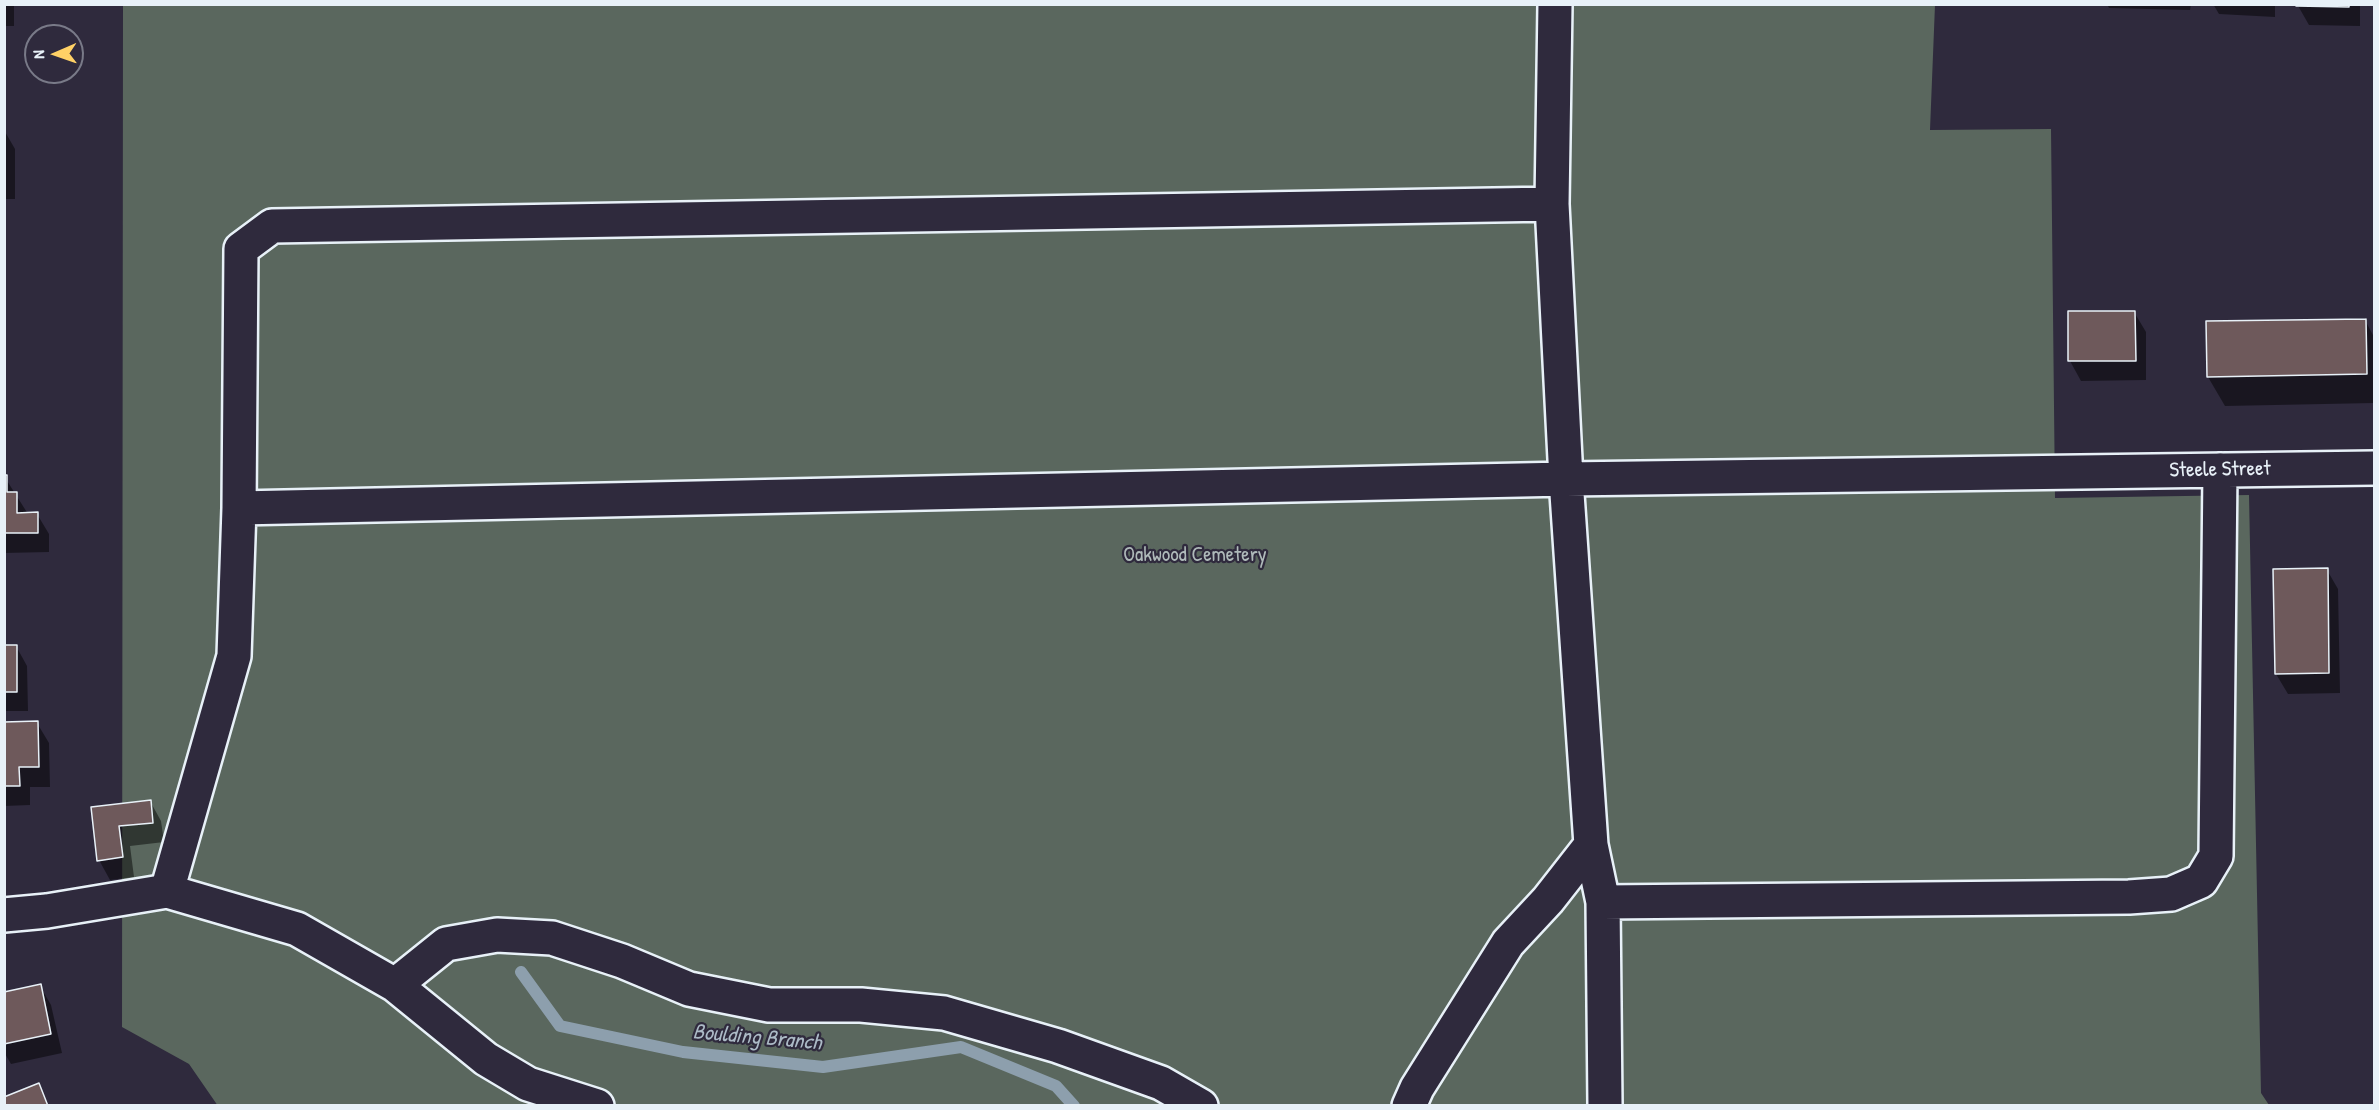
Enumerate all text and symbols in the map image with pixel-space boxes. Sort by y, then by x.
north arrow [24,24,84,84]
text: N [27,50,49,59]
street label: Steele Street [2169,457,2271,483]
park label: Oakwood Cemetery [1123,542,1267,568]
water label: Boulding Branch [692,1019,822,1057]

